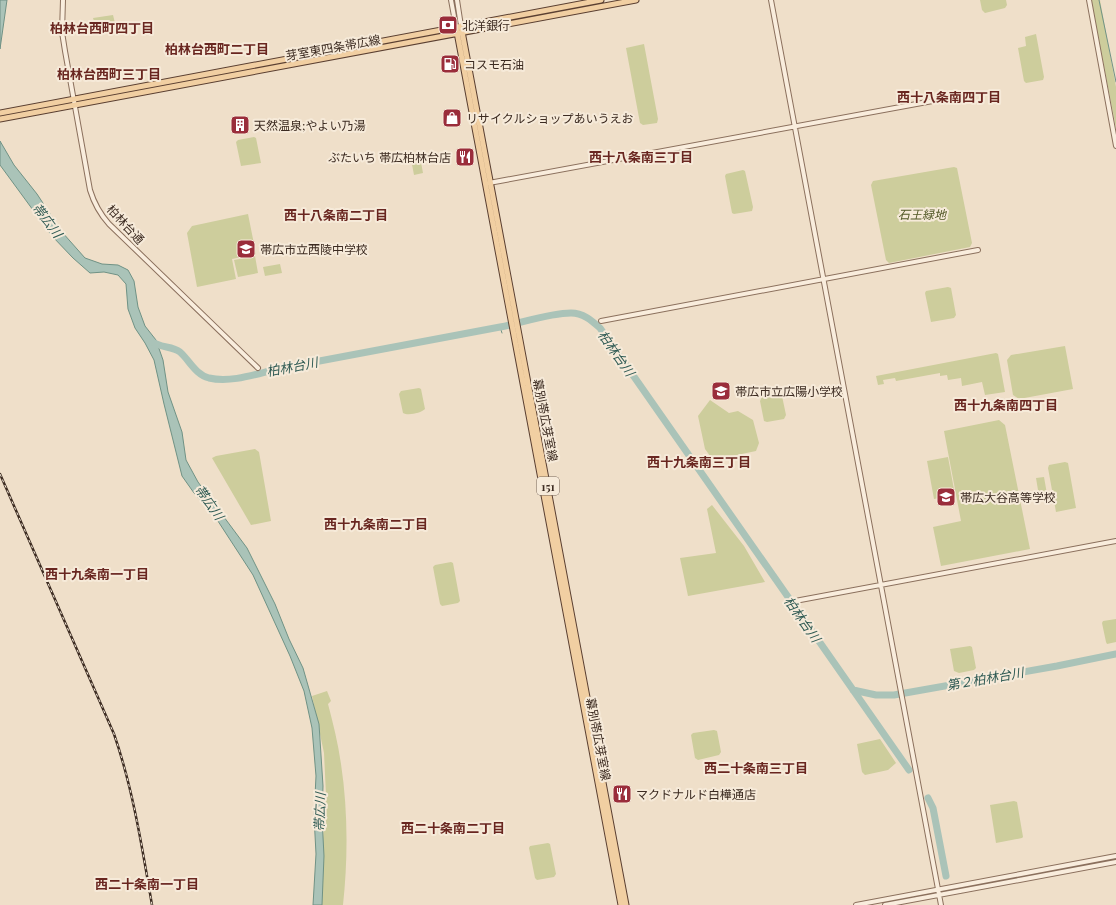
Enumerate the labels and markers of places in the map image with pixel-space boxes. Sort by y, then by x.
bank icon: 北洋銀行 [437,14,459,36]
place label: 北洋銀行 [462,17,510,33]
fuel station icon: コスモ石油 [439,53,461,75]
place label: コスモ石油 [464,56,524,72]
shop icon: リサイクルショップあいうえお [441,107,463,129]
place label: リサイクルショップあいうえお [466,110,633,126]
building icon: 天然温泉;やよい乃湯 [229,114,251,136]
place label: 天然温泉;やよい乃湯 [254,117,365,133]
restaurant icon: ぶたいち 帯広柏林台店 [454,146,476,168]
place label: ぶたいち 帯広柏林台店 [328,149,451,165]
school or university icon: 帯広市立西陵中学校 [235,238,257,260]
place label: 帯広市立西陵中学校 [260,241,368,257]
school or university icon: 帯広市立広陽小学校 [710,380,732,402]
place label: 帯広市立広陽小学校 [735,383,843,399]
school or university icon: 帯広大谷高等学校 [935,486,957,508]
place label: 帯広大谷高等学校 [960,489,1056,505]
restaurant icon: マクドナルド白樺通店 [611,783,633,805]
place label: マクドナルド白樺通店 [636,786,756,802]

